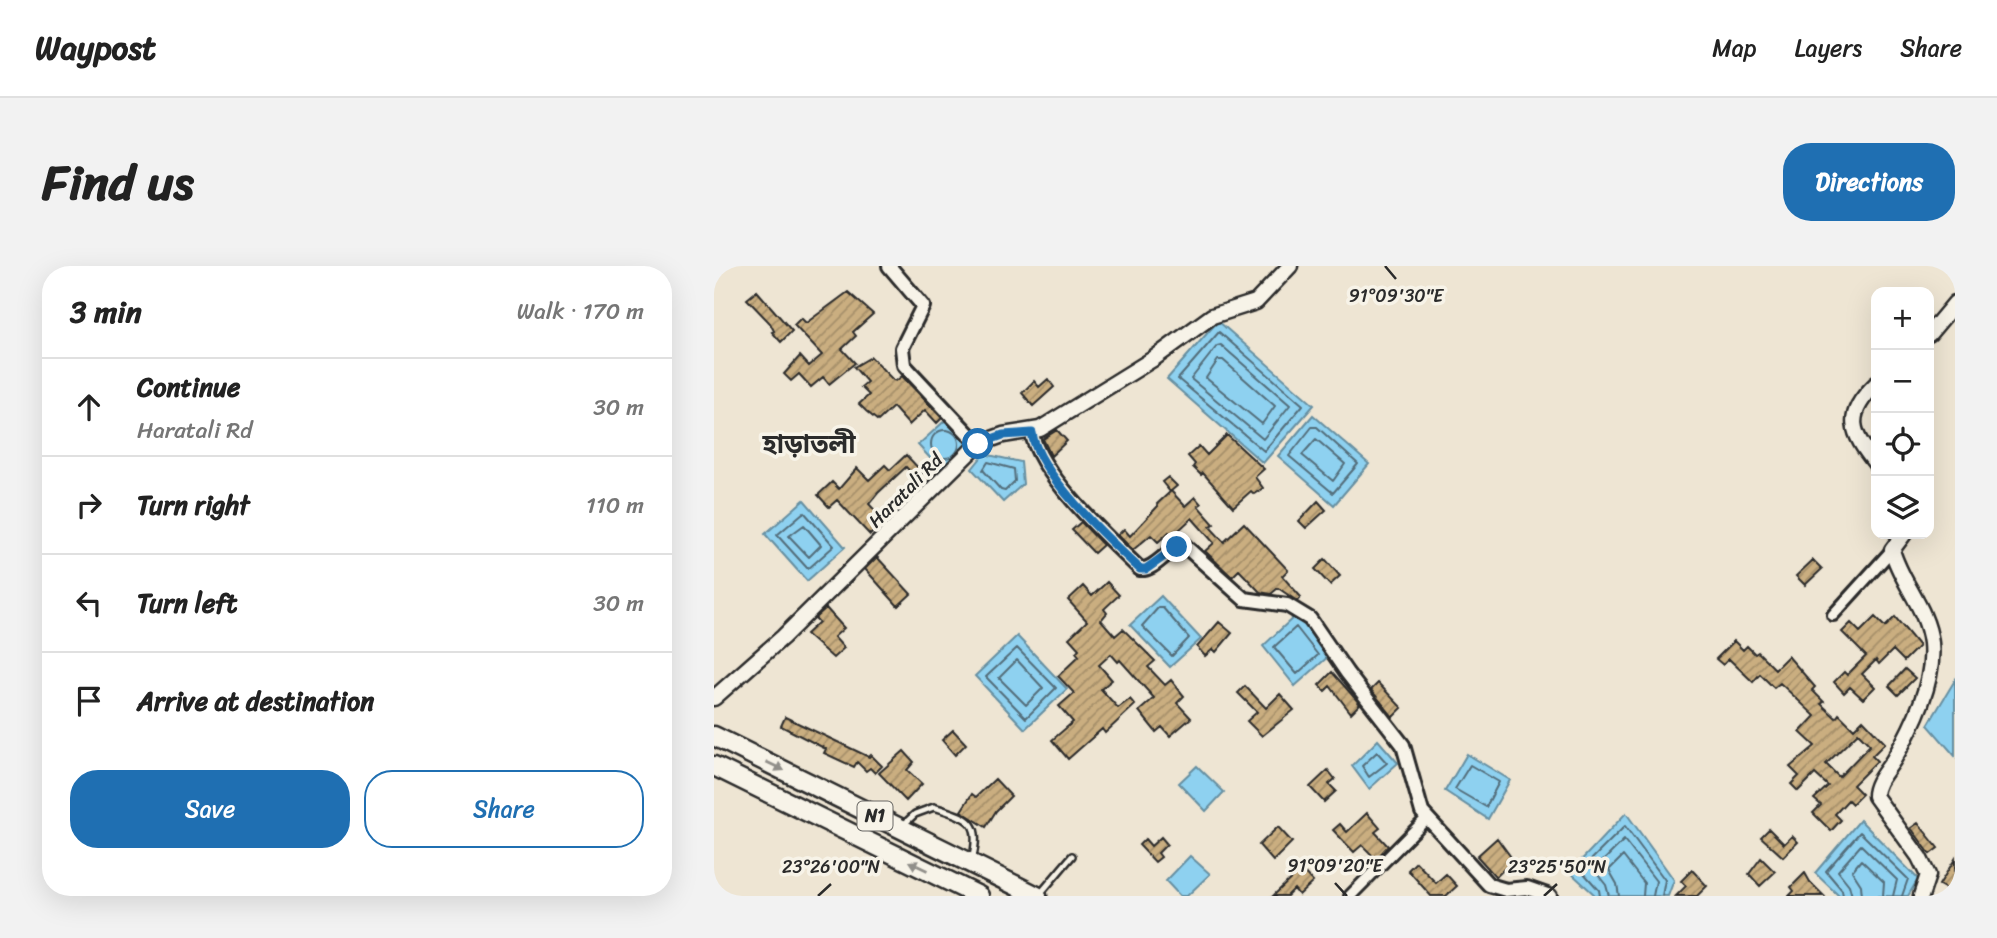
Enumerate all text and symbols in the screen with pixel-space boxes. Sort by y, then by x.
text: Waypost [35,19,156,77]
text: Map [1712,27,1757,69]
text: Layers [1795,27,1862,69]
text: Share [1900,27,1962,69]
text: Find us [42,139,194,226]
button: Directions [1783,143,1955,221]
text: 91°09'30"E [1349,280,1444,312]
text: 3 min [70,285,142,339]
map controls [1871,287,1934,539]
button: + [1871,287,1934,350]
text: Walk · 170 m [517,291,644,332]
button: − [1871,350,1934,413]
text: Continue [137,364,240,410]
text: 30 m [593,387,644,428]
icon: ahead [70,388,108,426]
text: Haratali Rd [137,410,252,451]
button: locate [1871,413,1934,476]
district label: হাড়াতলী [761,421,856,467]
route start [962,428,993,459]
street label: Haratali Rd [860,444,952,536]
button: layers [1871,476,1934,539]
text: Turn right [137,482,250,528]
text: 110 m [586,485,644,526]
icon: right [70,486,108,524]
route end [1161,531,1192,562]
text: Turn left [137,580,237,626]
text: 30 m [593,583,644,624]
icon: left [70,584,108,622]
text: Arrive at destination [137,678,374,724]
icon: arrive [70,682,108,720]
one-way arrow [765,761,785,772]
button: Save [70,770,350,848]
button: Share [364,770,644,848]
road number: N1 [858,802,892,830]
text: 91°09'20"E [1288,850,1383,882]
text: 23°26'00"N [782,851,881,883]
text: 23°25'50"N [1508,851,1607,883]
one-way arrow [908,860,928,871]

